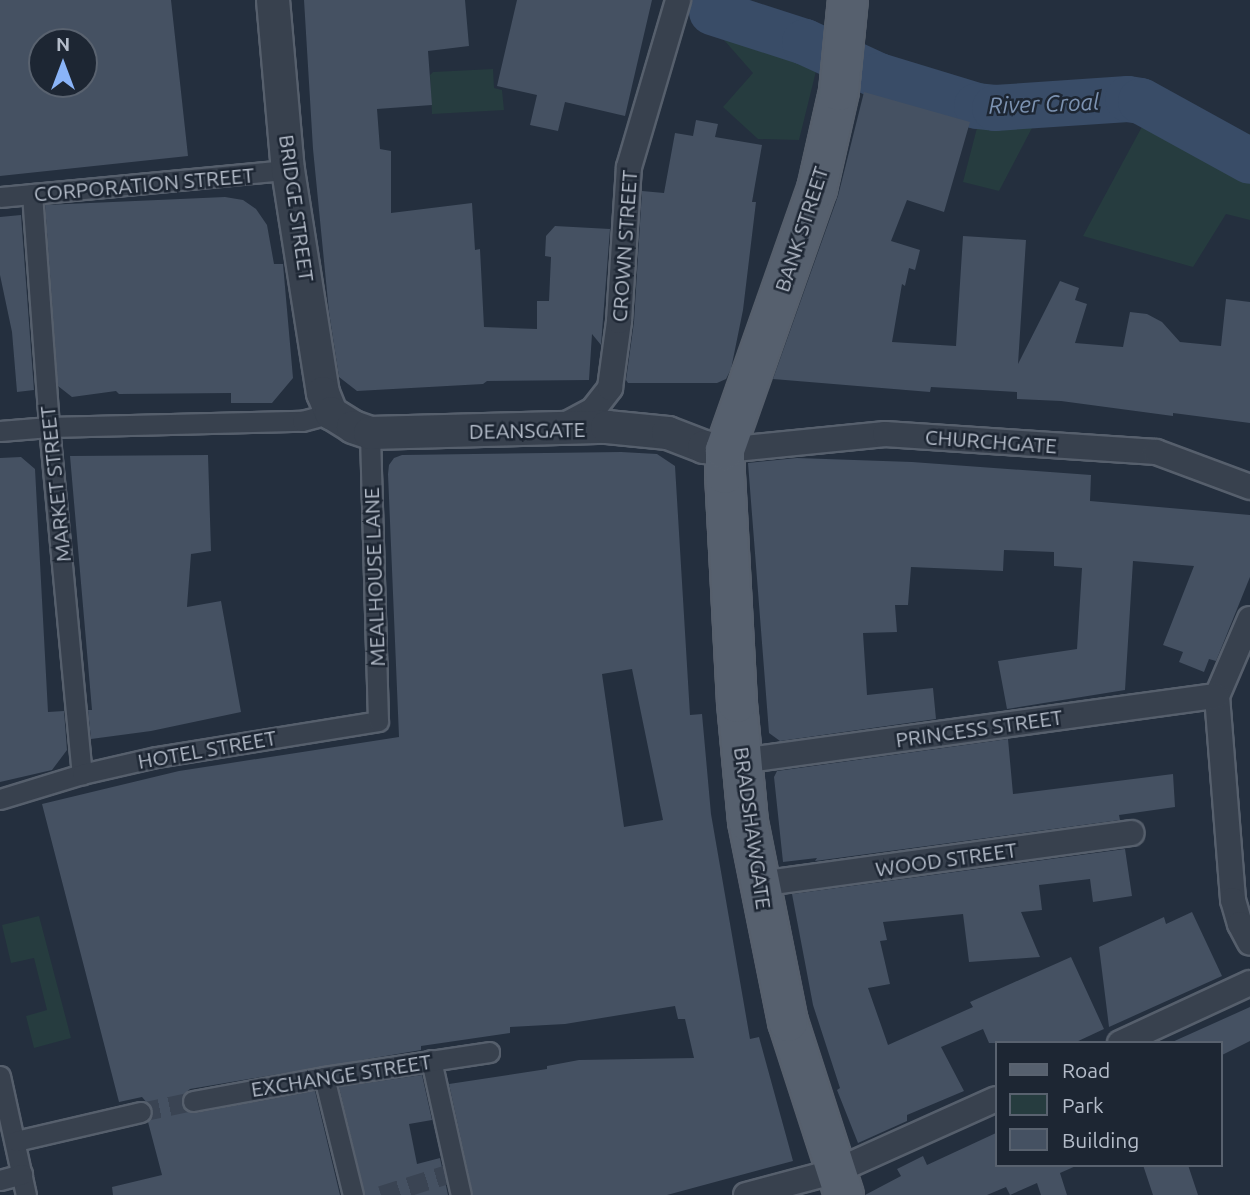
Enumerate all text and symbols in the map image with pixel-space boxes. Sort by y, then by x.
north arrow [28,28,98,98]
text: N [56,33,70,55]
water label: River Croal [988,88,1100,120]
street label: BRIDGE STREET [274,133,320,283]
street label: CORPORATION STREET [33,162,255,206]
street label: BANK STREET [769,163,833,295]
street label: CROWN STREET [606,169,642,323]
street label: MARKET STREET [34,405,76,563]
street label: DEANSGATE [469,416,585,444]
street label: CHURCHGATE [924,424,1058,458]
street label: MEALHOUSE LANE [358,487,390,667]
street label: PRINCESS STREET [894,704,1064,752]
street label: HOTEL STREET [136,724,278,774]
street label: BRADSHAWGATE [729,745,777,911]
street label: WOOD STREET [874,837,1018,881]
legend [995,1041,1222,1167]
street label: EXCHANGE STREET [249,1048,433,1102]
text: Road [1062,1058,1110,1082]
text: Park [1062,1093,1104,1117]
text: Building [1062,1128,1139,1152]

